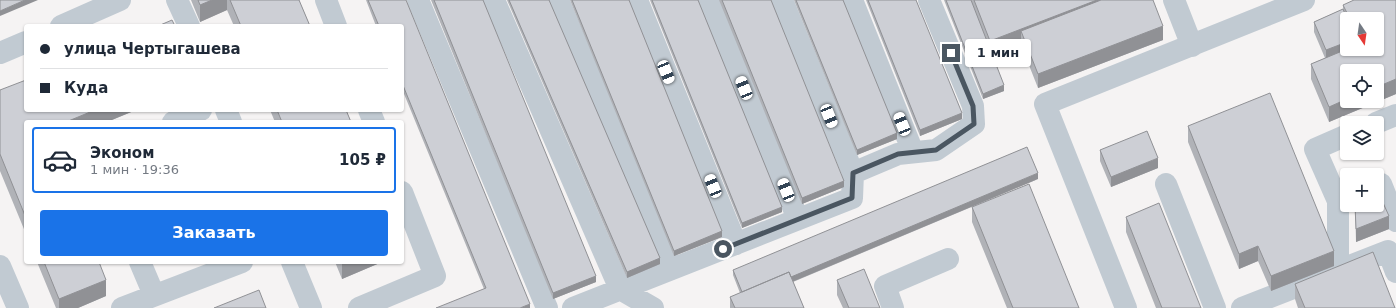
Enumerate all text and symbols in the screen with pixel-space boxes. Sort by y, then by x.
north arrow [1340,12,1384,56]
map controls [1340,12,1384,212]
callout: 1 мин [965,39,1031,67]
text: улица Чертыгашева [64,40,241,58]
route end [942,44,960,62]
text: 1 мин [977,45,1019,60]
car [656,59,676,85]
button: locate [1340,64,1384,108]
car [734,75,754,101]
text: Куда [64,79,108,97]
car [819,103,839,129]
car [892,111,912,137]
button: layers [1340,116,1384,160]
icon: car [42,142,78,178]
text: Эконом [90,144,154,162]
text: 105 ₽ [339,151,386,169]
text: 1 мин · 19:36 [90,162,179,177]
button: + [1340,168,1384,212]
car [703,173,723,199]
car [776,177,796,203]
button: Заказать [40,210,388,256]
route start [714,240,732,258]

